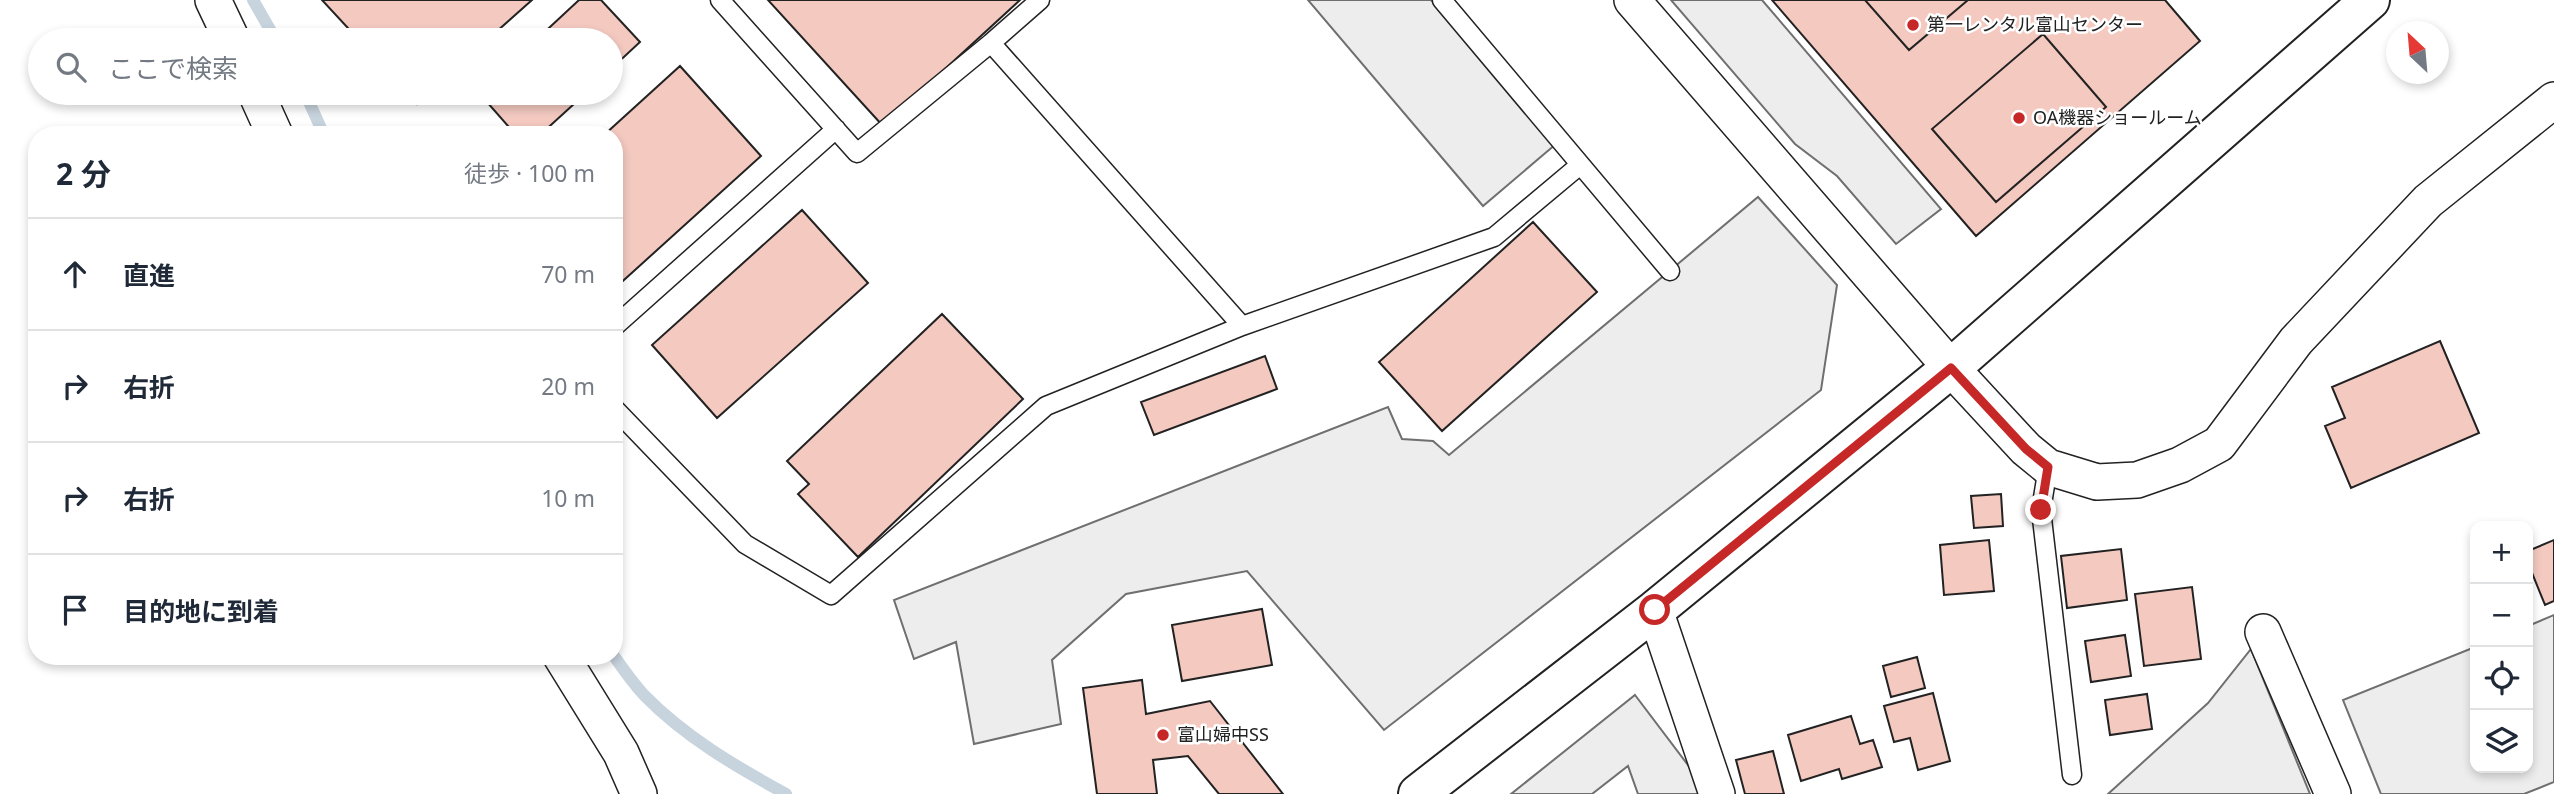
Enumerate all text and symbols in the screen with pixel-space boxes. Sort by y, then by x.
place label: 第一レンタル富山センター [1927,12,2143,36]
marker: 第一レンタル富山センター [1905,17,1921,33]
north arrow [2386,21,2449,84]
search box [28,28,623,105]
icon: search [52,48,90,86]
text: ここで検索 [108,50,238,86]
place label: OA機器ショールーム [2033,105,2202,129]
marker: OA機器ショールーム [2011,110,2027,126]
text: 2 分 [56,153,111,194]
text: 徒歩 · 100 m [464,157,595,189]
icon: ahead [56,255,94,293]
text: 直進 [123,257,175,293]
text: 70 m [541,258,595,290]
icon: right [56,367,94,405]
text: 右折 [123,369,175,405]
text: 20 m [541,370,595,402]
icon: right [56,479,94,517]
text: 右折 [123,481,175,517]
text: 10 m [541,482,595,514]
route end [2025,494,2056,525]
map controls [2470,521,2533,773]
button: + [2470,521,2533,584]
button: − [2470,584,2533,647]
icon: arrive [56,591,94,629]
text: 目的地に到着 [123,593,279,629]
route start [1639,594,1670,625]
button: locate [2470,647,2533,710]
button: layers [2470,710,2533,773]
place label: 富山婦中SS [1177,722,1269,746]
marker: 富山婦中SS [1155,727,1171,743]

